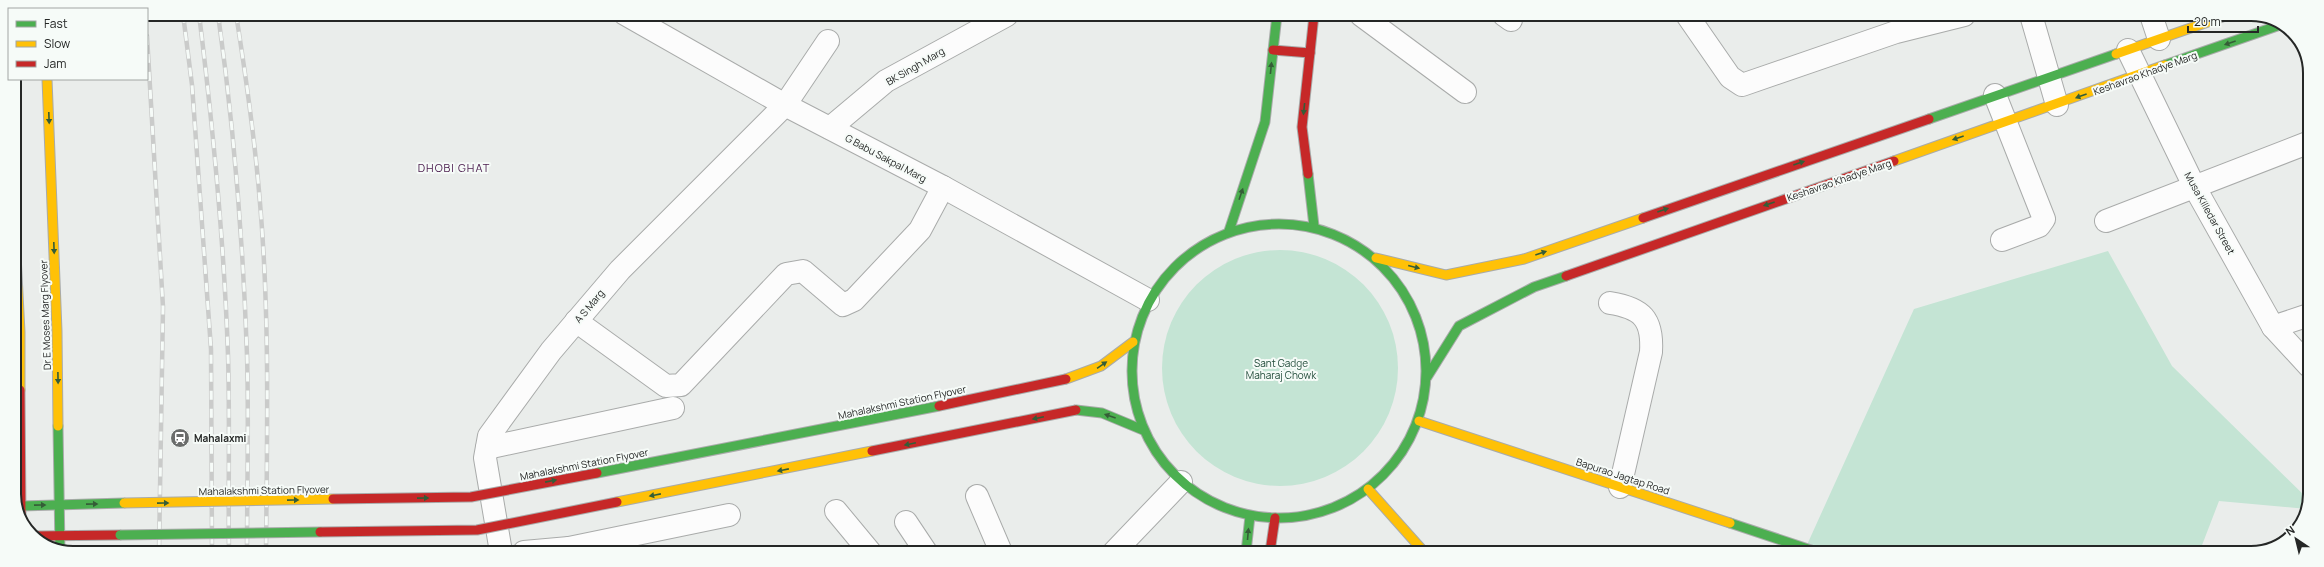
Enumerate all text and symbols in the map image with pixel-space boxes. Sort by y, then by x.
legend [8,8,148,80]
scale bar [2188,8,2258,34]
text: 20 m [2194,13,2221,30]
text: Fast [44,15,68,32]
text: Slow [44,35,70,52]
one-way arrow [2223,40,2235,46]
street label: BK Singh Marg [883,44,947,88]
street label: Keshavrao Khadye Marg [2091,48,2199,98]
text: Jam [44,55,66,72]
one-way arrow [1268,62,1274,75]
one-way arrow [2075,93,2087,99]
one-way arrow [1301,103,1307,115]
one-way arrow [45,112,52,124]
street label: G Babu Sakpal Marg [843,131,929,185]
one-way arrow [1952,136,1964,142]
street label: Keshavrao Khadye Marg [1785,156,1893,204]
district label: DHOBI GHAT [418,160,490,175]
one-way arrow [1794,160,1806,166]
street label: Musa Killedar Street [2181,169,2239,257]
one-way arrow [1238,188,1244,200]
one-way arrow [1763,202,1775,208]
one-way arrow [1658,207,1670,213]
one-way arrow [51,242,57,255]
one-way arrow [1535,250,1547,256]
street label: Dr E Moses Marg Flyover [36,259,54,370]
one-way arrow [1408,265,1420,271]
street label: A S Marg [571,286,607,326]
park label: Sant Gadge Maharaj Chowk [1246,356,1317,382]
one-way arrow [1097,361,1107,369]
one-way arrow [55,372,61,385]
street label: Mahalakshmi Station Flyover [837,381,968,422]
one-way arrow [1104,413,1116,419]
one-way arrow [1031,415,1044,421]
station icon: Mahalaxmi [169,427,191,449]
place label: Mahalaxmi [194,431,246,445]
one-way arrow [904,441,916,447]
street label: Mahalakshmi Station Flyover [519,445,650,483]
street label: Bapurao Jagtap Road [1574,454,1672,498]
one-way arrow [777,467,789,473]
one-way arrow [545,478,557,484]
street label: Mahalakshmi Station Flyover [199,482,330,498]
one-way arrow [649,492,661,498]
one-way arrow [417,494,429,501]
one-way arrow [287,497,300,503]
one-way arrow [157,500,170,506]
one-way arrow [86,501,99,507]
one-way arrow [34,502,47,508]
north arrow [2276,519,2316,559]
text: N [2282,522,2298,539]
one-way arrow [1245,528,1251,540]

